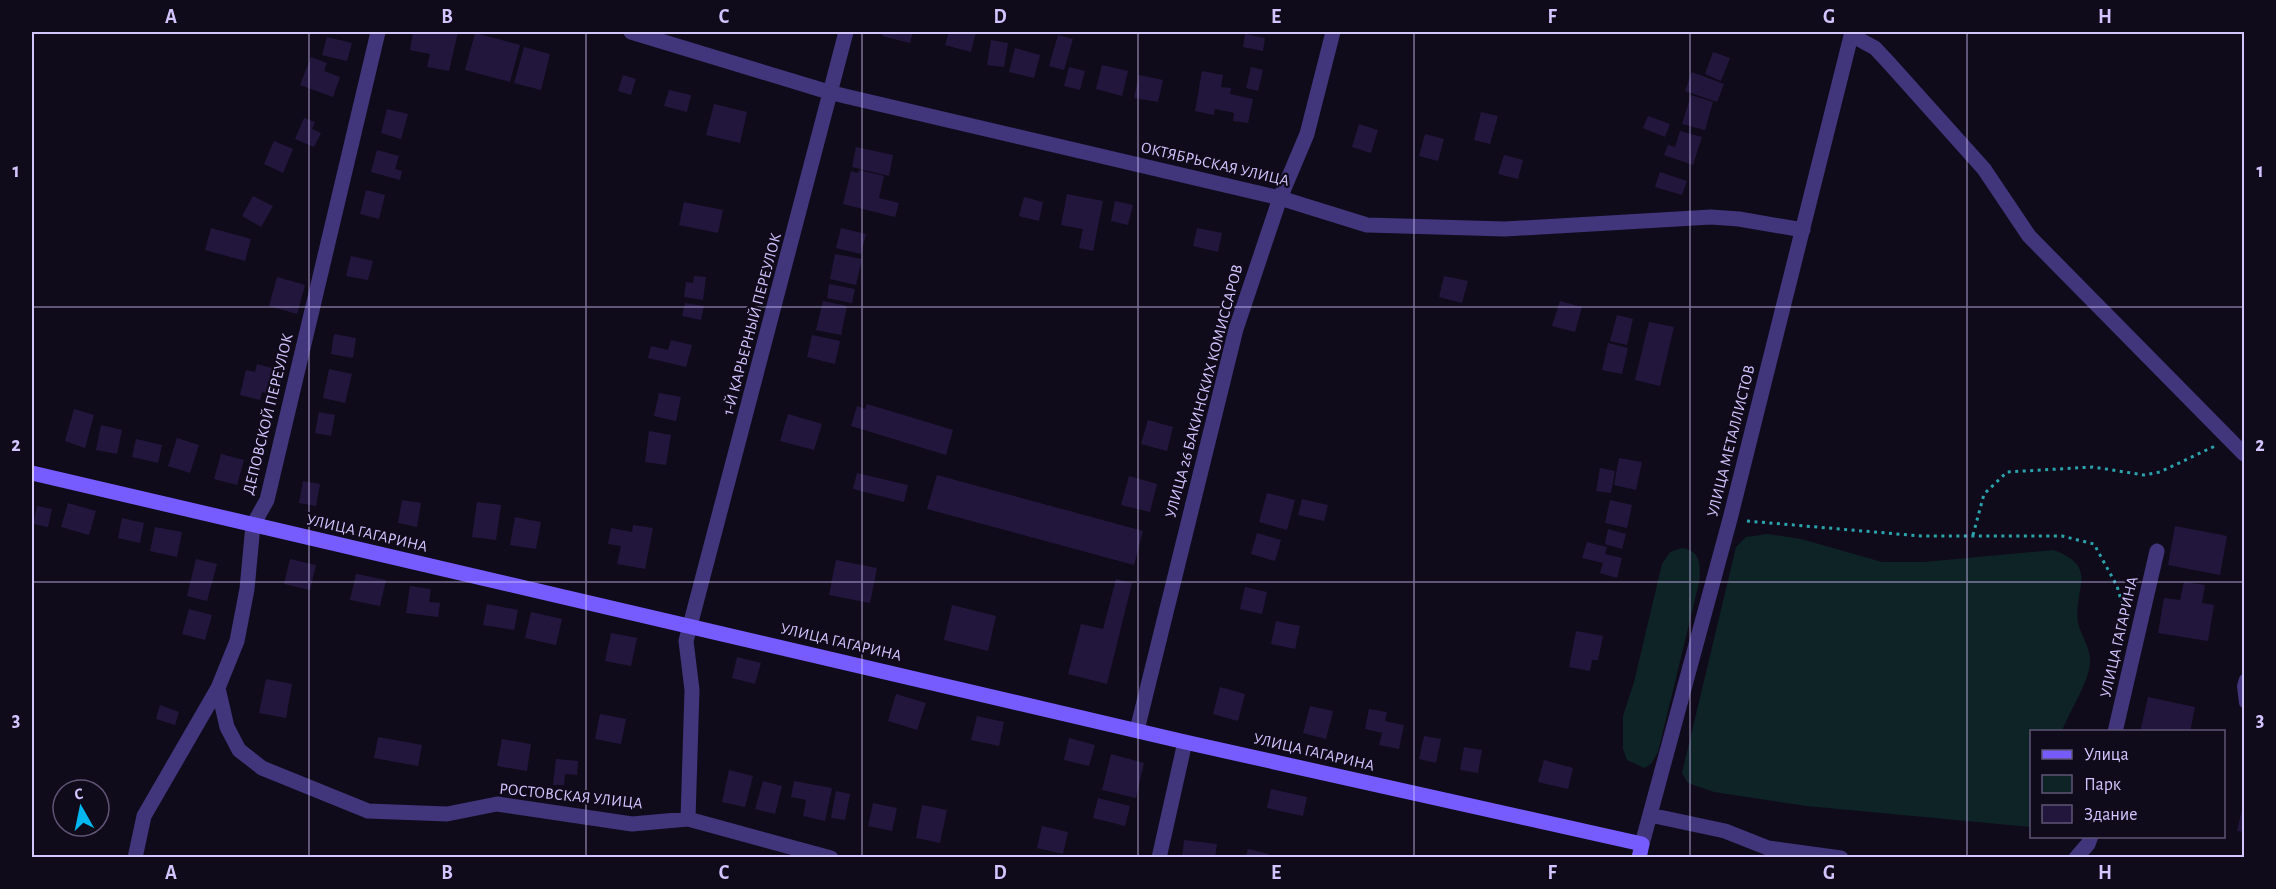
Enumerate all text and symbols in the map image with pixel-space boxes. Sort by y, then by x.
text: A [165,7,177,27]
text: B [441,7,453,27]
text: C [719,7,730,27]
text: D [993,7,1007,27]
text: E [1271,7,1281,27]
text: F [1547,7,1557,27]
text: G [1823,7,1835,27]
text: H [2098,7,2112,27]
street label: ОКТЯБРЬСКАЯ УЛИЦА [1139,139,1291,189]
text: 1 [12,161,20,181]
text: 1 [2256,161,2264,181]
street label: 1-Й КАРЬЕРНЫЙ ПЕРЕУЛОК [719,231,784,417]
street label: УЛИЦА 26 БАКИНСКИХ КОМИССАРОВ [1162,263,1246,519]
street label: ДЕПОВСКОЙ ПЕРЕУЛОК [239,332,296,496]
street label: УЛИЦА МЕТАЛЛИСТОВ [1704,363,1758,519]
text: 2 [11,435,21,455]
text: 2 [2255,435,2265,455]
street label: УЛИЦА ГАГАРИНА [305,511,430,555]
street label: УЛИЦА ГАГАРИНА [2097,574,2141,699]
street label: УЛИЦА ГАГАРИНА [779,620,904,664]
text: 3 [12,710,20,730]
text: 3 [2256,710,2264,730]
street label: УЛИЦА ГАГАРИНА [1252,730,1377,774]
legend [2030,730,2225,838]
text: Улица [2084,746,2129,764]
text: Парк [2084,776,2122,794]
north arrow [51,778,111,838]
street label: РОСТОВСКАЯ УЛИЦА [498,781,644,812]
text: С [73,786,85,803]
text: Здание [2084,806,2138,824]
text: A [165,863,177,883]
text: B [441,863,453,883]
text: C [719,863,730,883]
text: D [993,863,1007,883]
text: E [1271,863,1281,883]
text: F [1547,863,1557,883]
text: G [1823,863,1835,883]
text: H [2098,863,2112,883]

